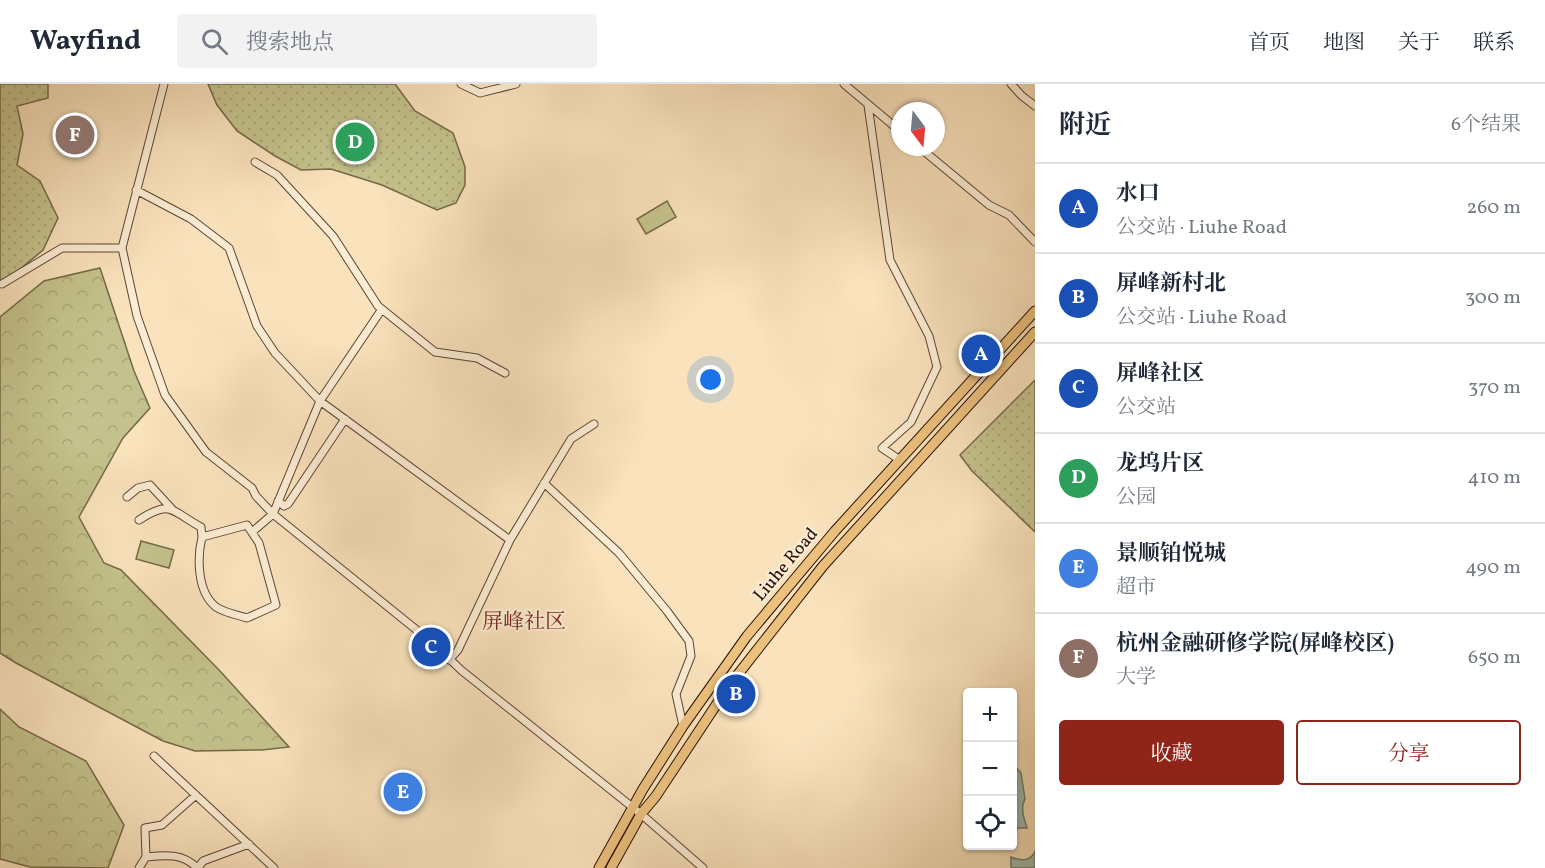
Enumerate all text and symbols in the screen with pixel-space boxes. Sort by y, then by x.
search box [177,14,597,68]
text: Wayfind [30,22,141,61]
icon: search [198,25,231,58]
text: 搜索地点 [246,28,334,59]
text: 首页 [1248,29,1290,58]
text: 地图 [1323,29,1365,58]
text: 关于 [1398,29,1440,58]
text: 联系 [1473,29,1515,58]
north arrow [891,102,945,156]
text: 附近 [1059,108,1111,144]
text: 6个结果 [1451,111,1521,139]
pin: F [56,112,94,158]
pin: D [336,120,374,164]
text: 水口 [1116,179,1160,210]
text: A [1071,194,1086,222]
text: 260 m [1466,194,1521,222]
text: 公交站 · Liuhe Road [1116,214,1287,242]
text: 屏峰新村北 [1116,269,1226,300]
text: B [1072,284,1085,312]
text: 300 m [1465,284,1521,312]
text: 公交站 · Liuhe Road [1116,304,1287,332]
pin: A [962,332,1000,376]
text: 屏峰社区 [1116,359,1204,390]
your location [696,365,725,394]
text: C [1072,374,1085,402]
text: 370 m [1468,374,1521,402]
text: 公交站 [1116,394,1176,422]
text: 龙坞片区 [1116,449,1204,480]
text: D [1071,464,1086,492]
text: 410 m [1468,464,1521,492]
text: 公园 [1116,484,1156,512]
street label: Liuhe Road [748,523,824,607]
text: 景顺铂悦城 [1116,539,1226,570]
text: E [1072,554,1085,582]
text: 490 m [1465,554,1521,582]
text: 超市 [1116,574,1156,602]
district label: 屏峰社区 [482,608,566,637]
pin: C [412,624,450,670]
text: 杭州金融研修学院(屏峰校区) [1116,629,1394,660]
text: F [1073,644,1084,672]
text: 650 m [1468,644,1521,672]
text: 大学 [1116,664,1156,692]
pin: B [716,672,756,716]
map controls [963,688,1017,850]
button: + [963,688,1017,742]
button: 收藏 [1059,720,1284,785]
button: 分享 [1296,720,1521,785]
button: − [963,742,1017,796]
pin: E [384,770,422,814]
button: locate [963,796,1017,850]

